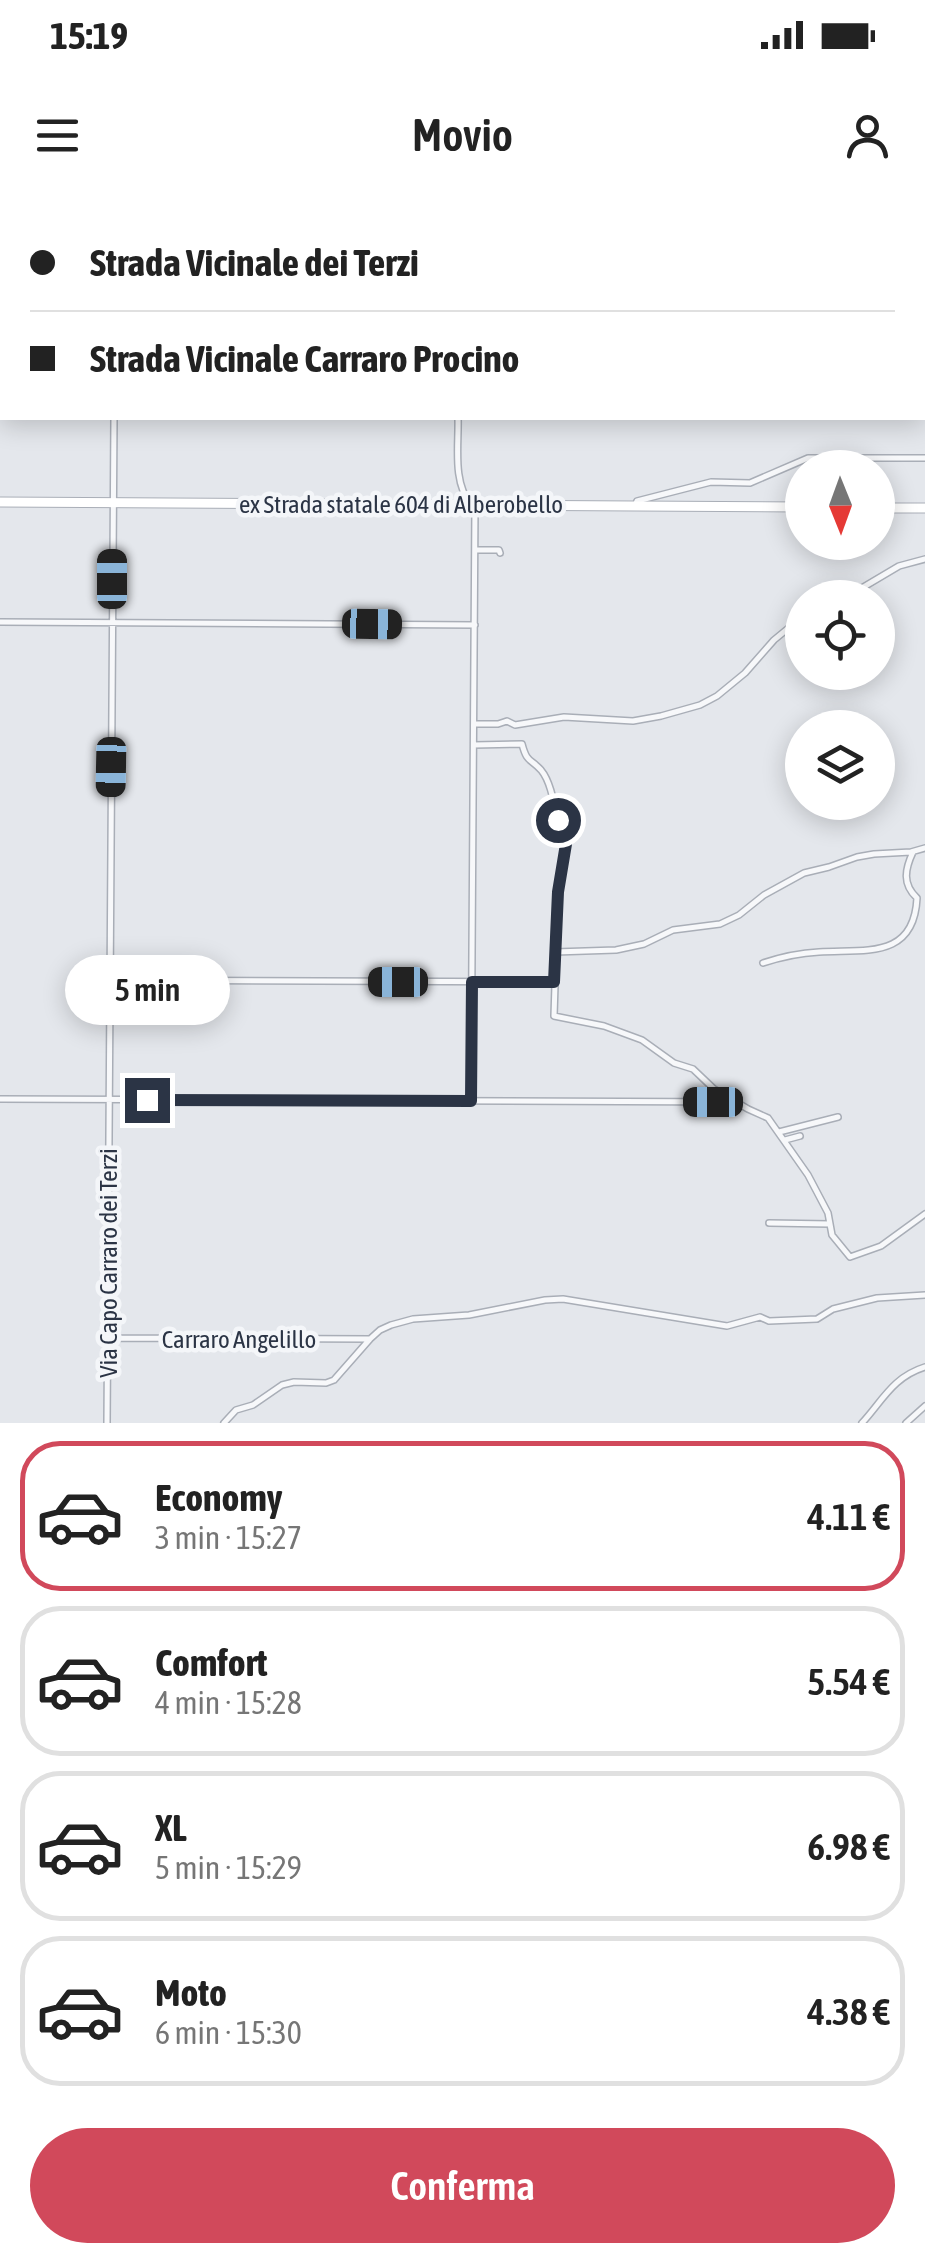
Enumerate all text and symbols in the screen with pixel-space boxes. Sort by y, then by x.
text: 15:19 [50,14,128,57]
icon: menu [30,108,85,163]
icon: person [840,108,895,163]
text: Movio [412,109,513,161]
text: Strada Vicinale dei Terzi [90,241,419,284]
text: Strada Vicinale Carraro Procino [90,337,519,380]
north arrow [785,450,895,560]
map controls [785,450,895,820]
street label: ex Strada statale 604 di Alberobello [239,490,563,518]
car [97,549,127,609]
button: locate [785,580,895,690]
car [342,608,402,640]
button: layers [785,710,895,820]
car [95,737,127,797]
route start [536,798,581,843]
callout: 5 min [64,955,230,1025]
car [368,967,428,997]
text: 5 min [115,971,180,1008]
route end [125,1078,170,1123]
car [683,1087,743,1117]
street label: Via Capo Carraro dei Terzi [94,1148,122,1378]
street label: Carraro Angelillo [162,1325,316,1353]
icon: car [35,1471,125,1561]
text: Economy [155,1476,282,1519]
text: 4.11 € [807,1495,890,1538]
text: 3 min · 15:27 [155,1519,302,1556]
icon: car [35,1636,125,1726]
text: Comfort [155,1641,267,1684]
text: 5.54 € [807,1660,890,1703]
text: 4 min · 15:28 [155,1684,302,1721]
icon: car [35,1801,125,1891]
text: XL [155,1806,187,1849]
text: 6.98 € [807,1825,890,1868]
text: 5 min · 15:29 [155,1849,302,1886]
icon: car [35,1966,125,2056]
text: Moto [155,1971,227,2014]
text: 4.38 € [807,1990,890,2033]
text: 6 min · 15:30 [155,2014,302,2051]
button: Conferma [30,2128,895,2243]

